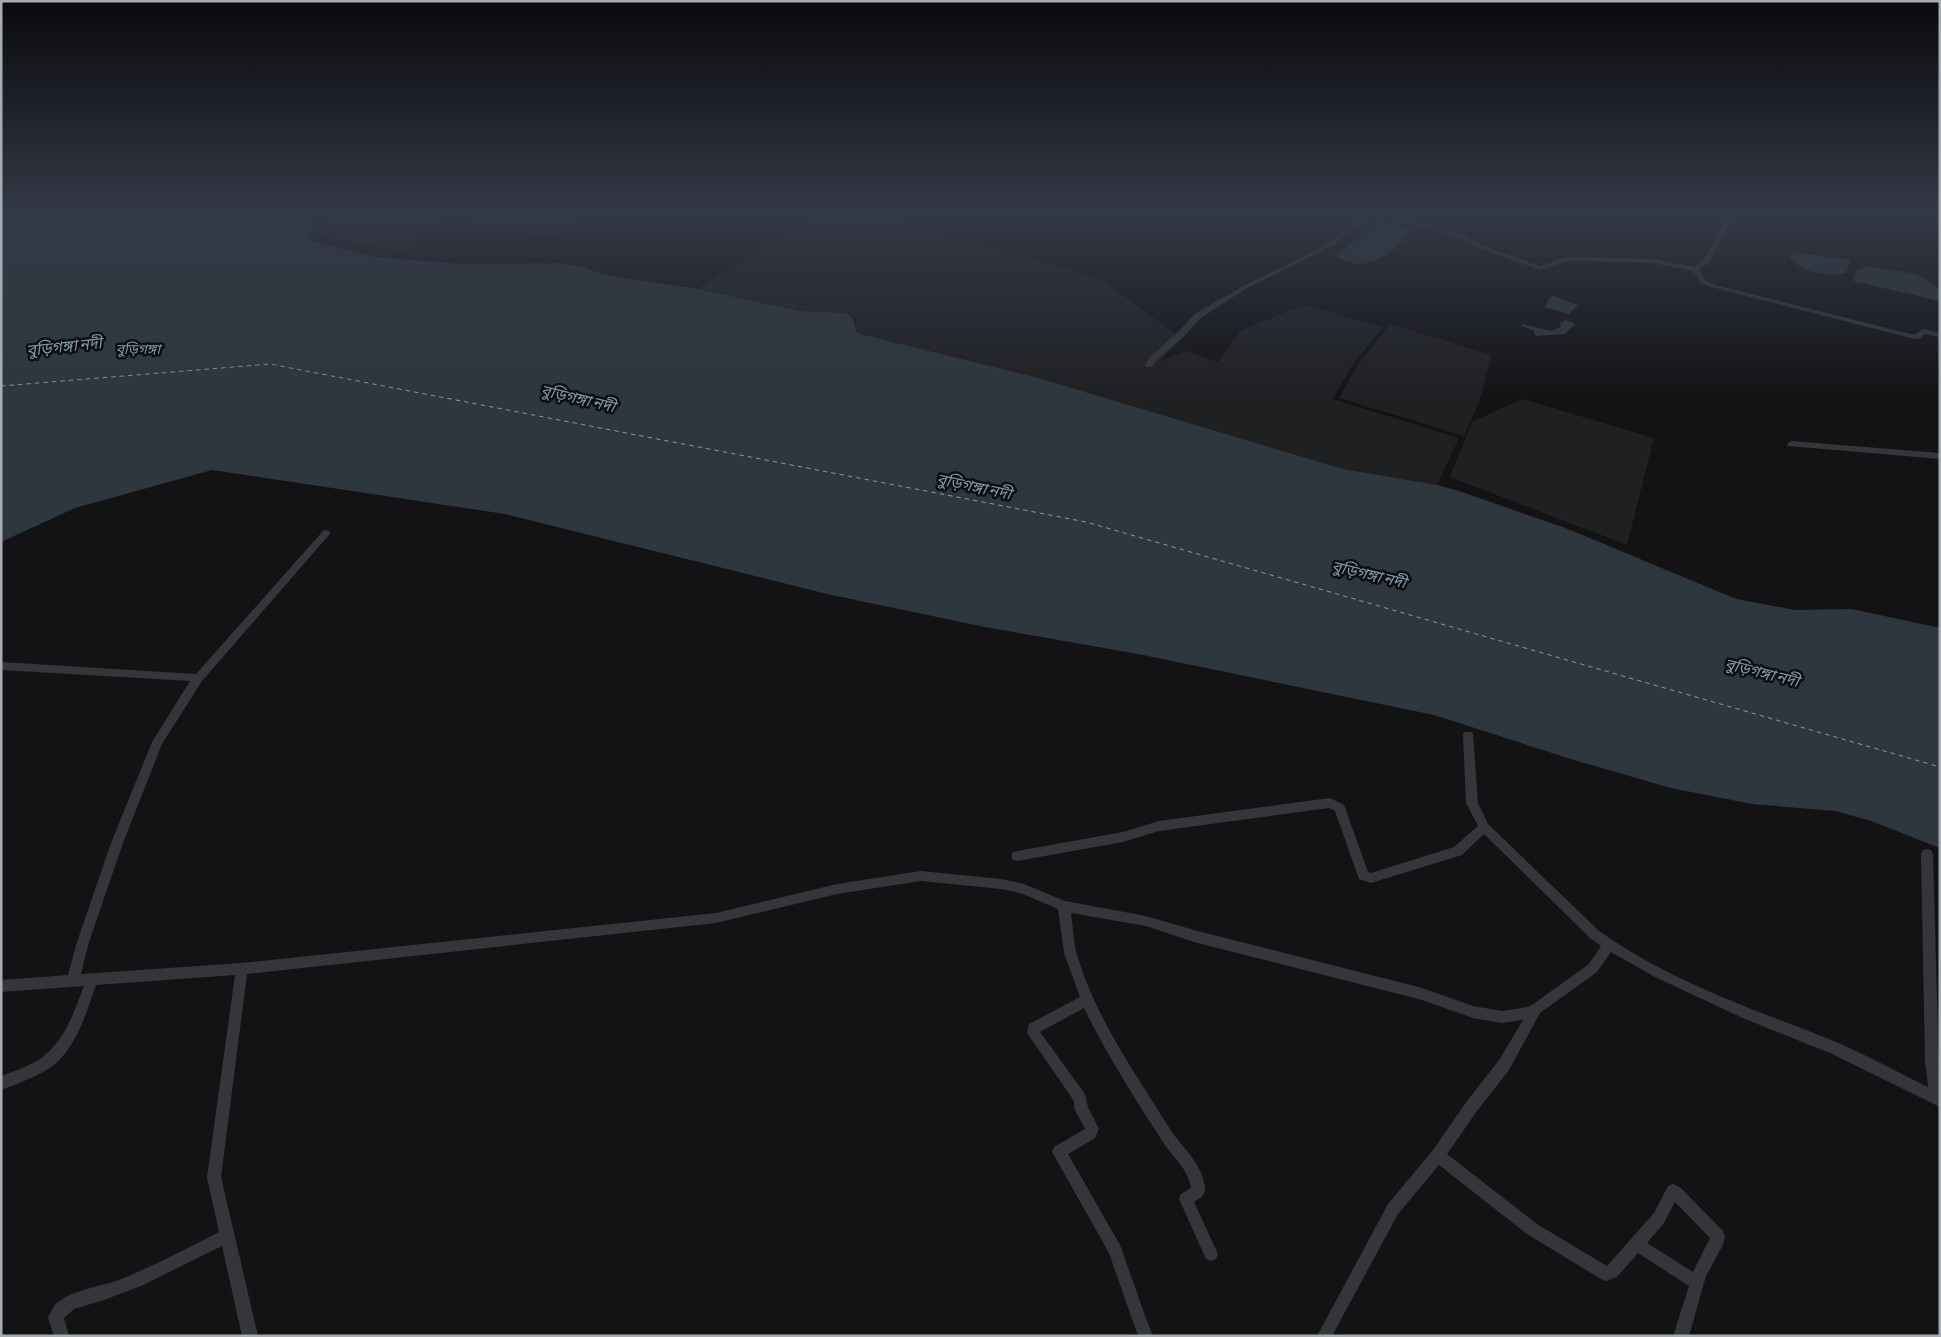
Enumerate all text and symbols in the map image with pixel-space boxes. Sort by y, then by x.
water label: বুড়িগঙ্গা নদী [25,333,105,360]
water label: বুড়িগঙ্গা [116,341,163,358]
water label: বুড়িগঙ্গা নদী [539,381,620,417]
water label: বুড়িগঙ্গা নদী [935,469,1016,504]
water label: বুড়িগঙ্গা নদী [1330,557,1411,593]
water label: বুড়িগঙ্গা নদী [1723,654,1804,692]

